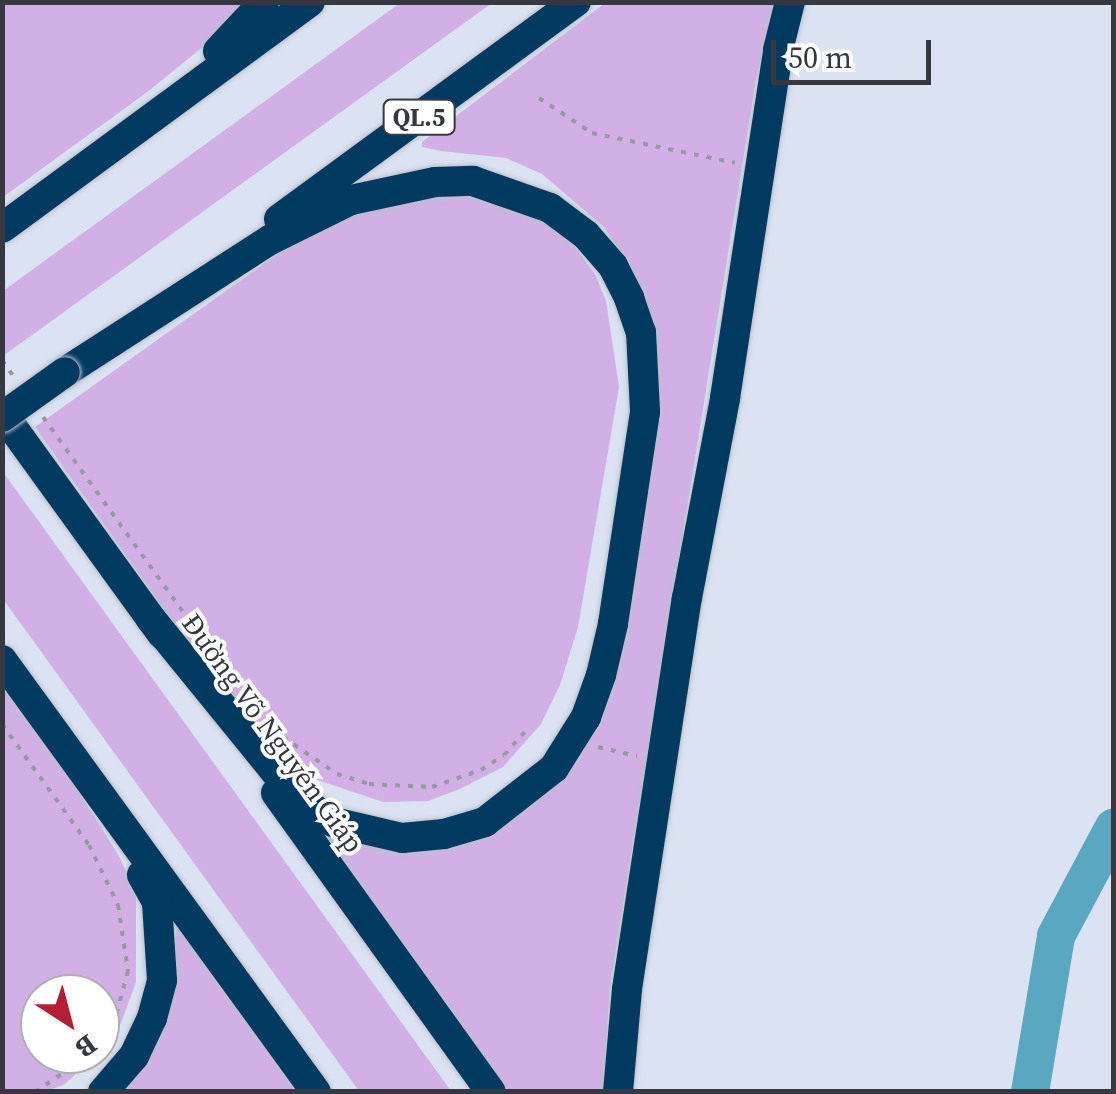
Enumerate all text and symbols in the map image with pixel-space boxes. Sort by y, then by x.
scale bar [776,20,936,82]
text: 50 m [788,37,852,78]
road number: QL.5 [382,97,456,137]
street label: Đường Võ Nguyên Giáp [175,607,371,859]
north arrow [20,974,120,1074]
text: B [68,1026,105,1067]

